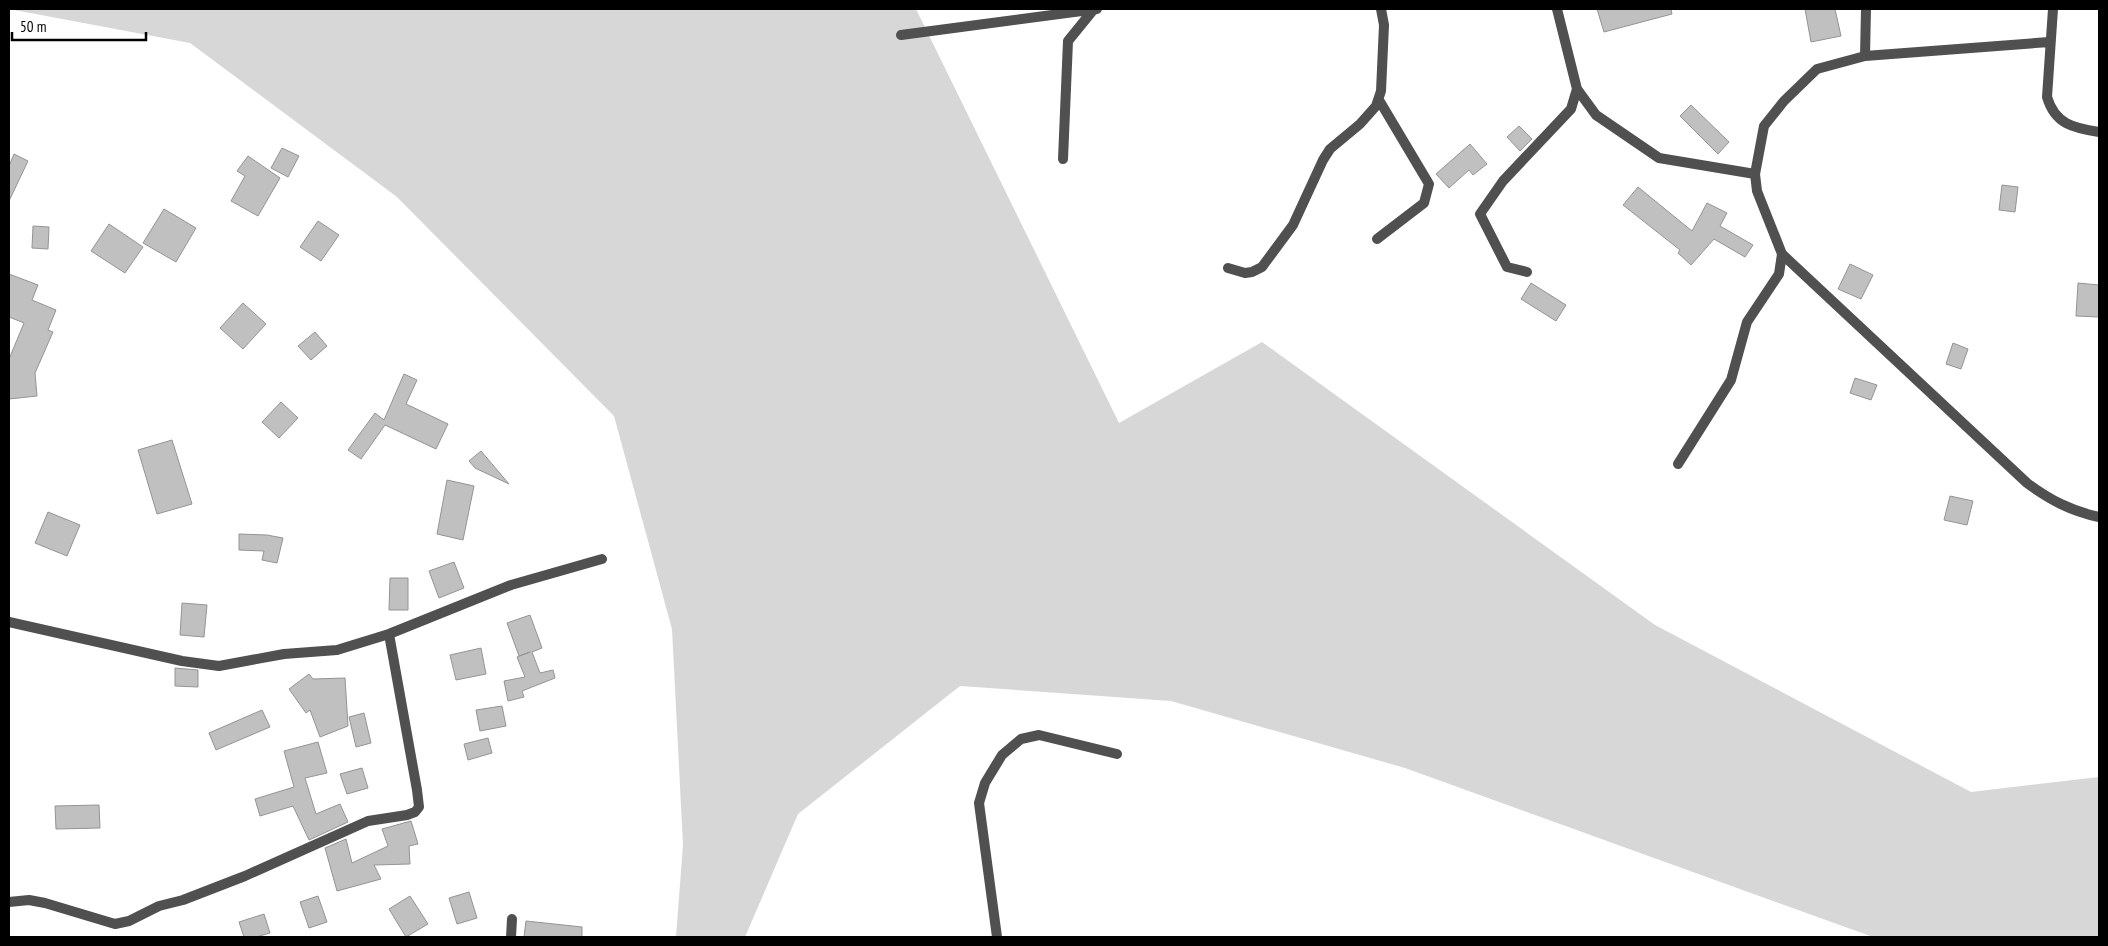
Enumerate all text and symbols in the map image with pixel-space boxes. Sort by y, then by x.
scale bar [12,10,146,42]
text: 50 m [20,17,46,36]

